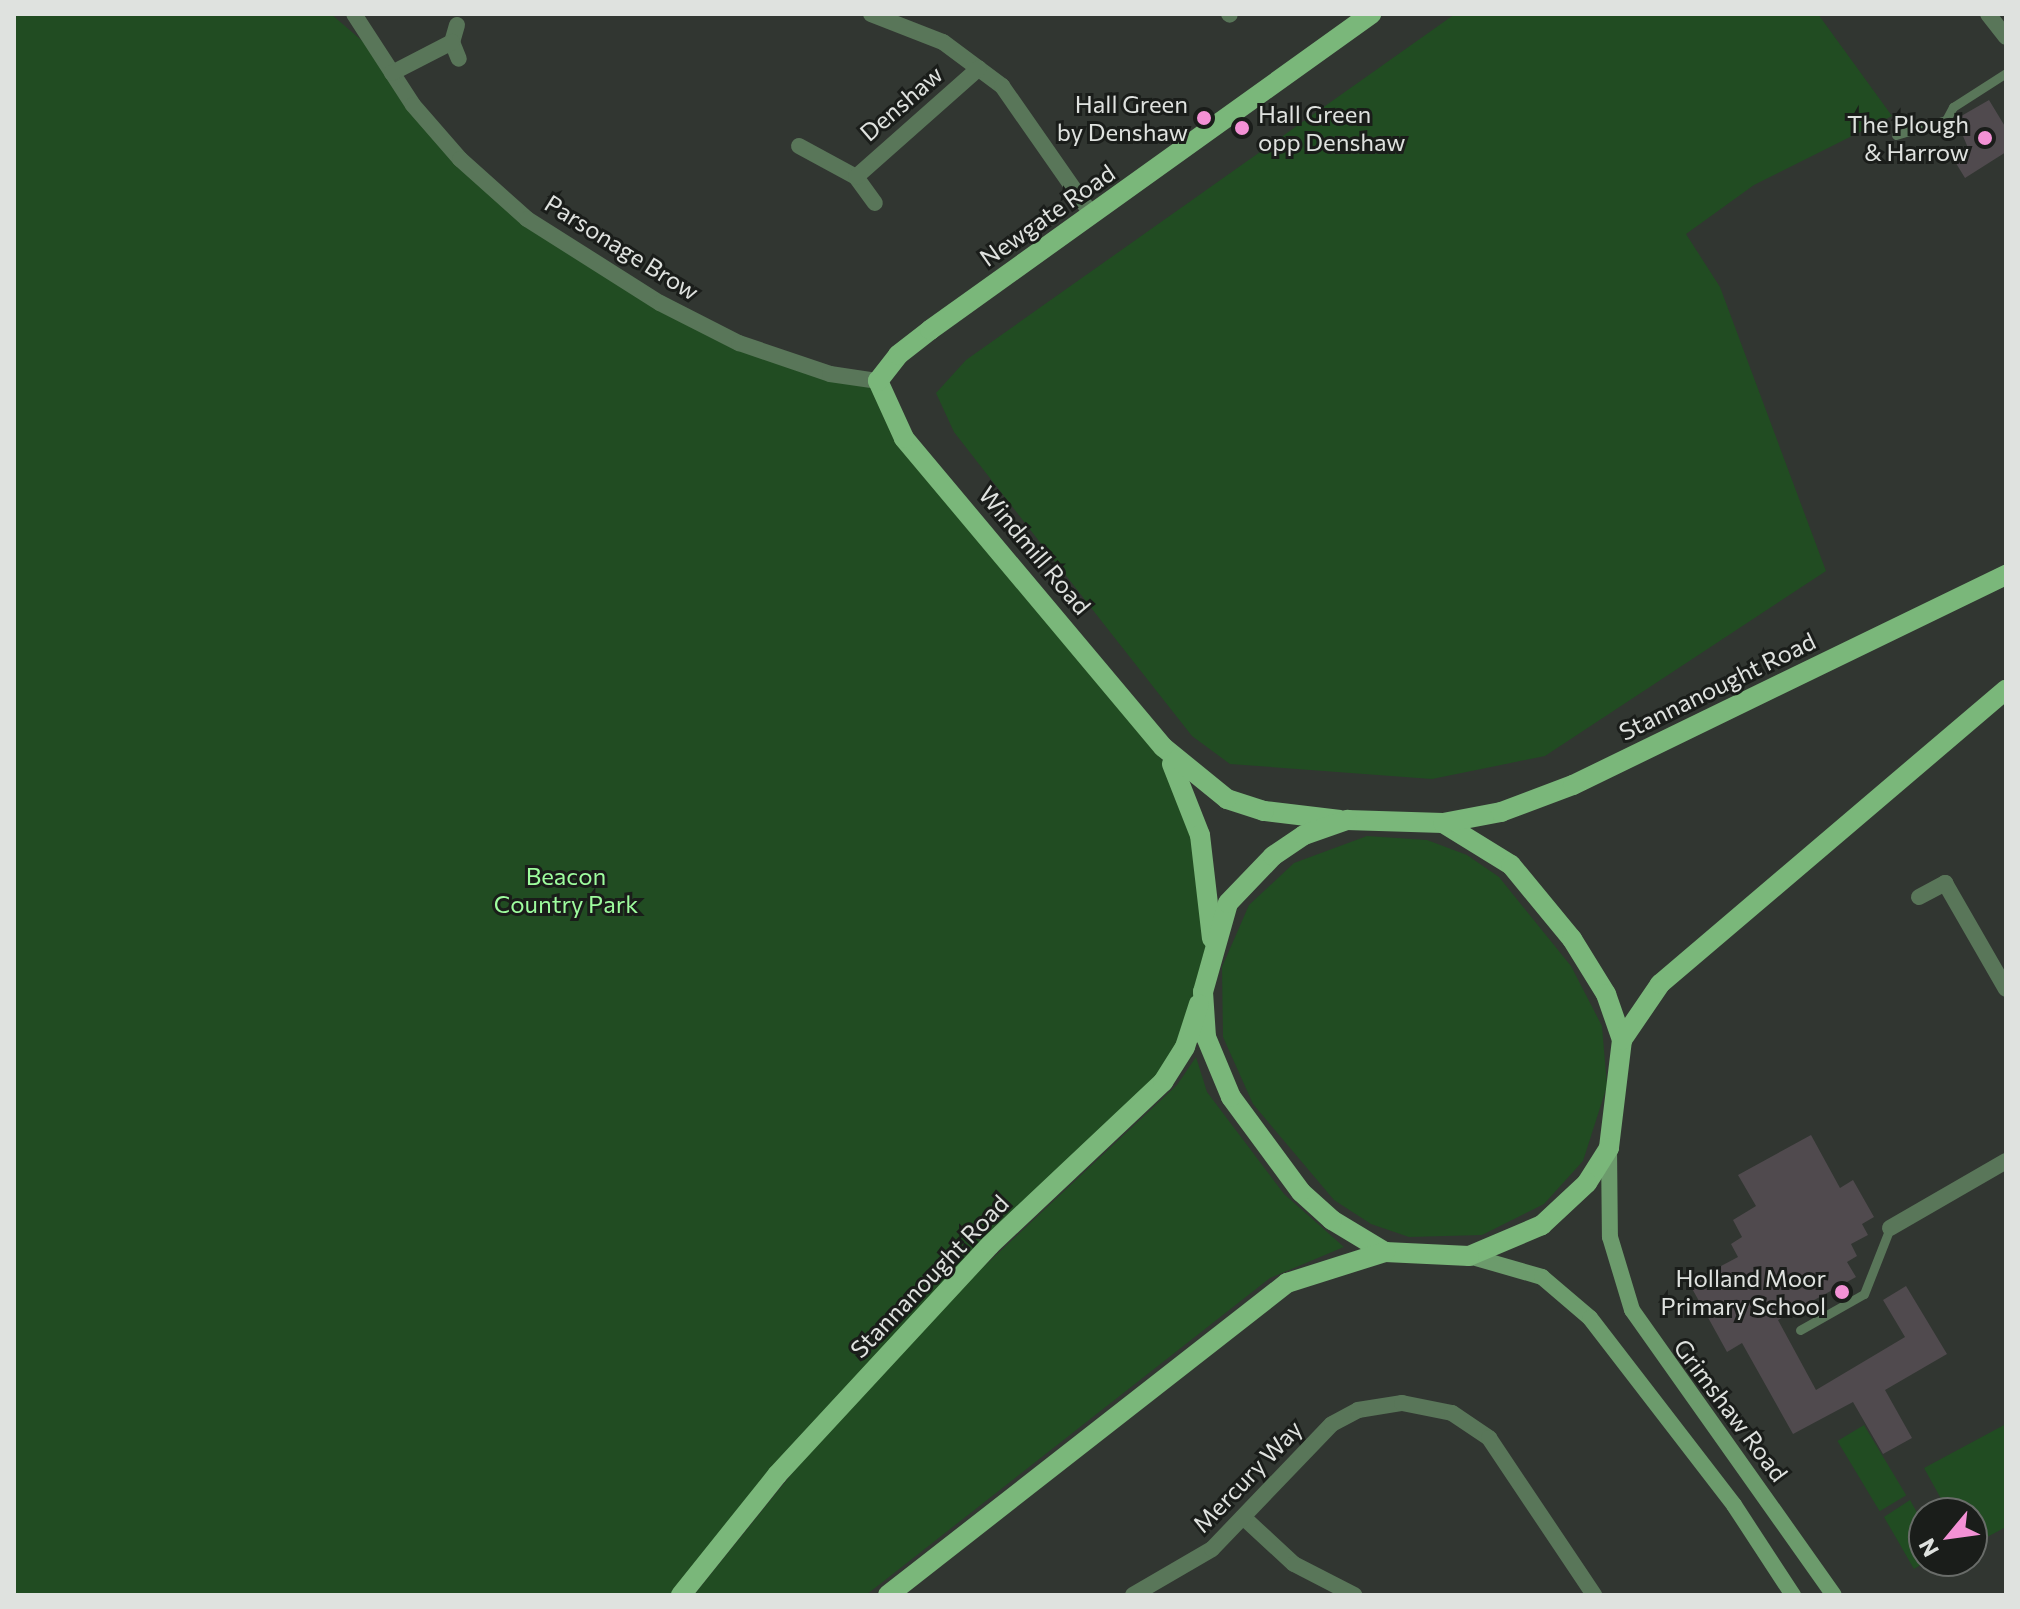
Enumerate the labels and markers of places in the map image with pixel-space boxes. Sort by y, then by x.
place label: Hall Green by Denshaw [1057,90,1188,146]
place label: Hall Green opp Denshaw [1258,100,1406,156]
marker: Hall Green by Denshaw [1195,109,1213,127]
place label: The Plough & Harrow [1847,110,1969,166]
marker: Hall Green opp Denshaw [1233,119,1251,137]
marker: The Plough & Harrow [1976,129,1994,147]
place label: Holland Moor Primary School [1661,1264,1826,1320]
marker: Holland Moor Primary School [1833,1283,1851,1301]

